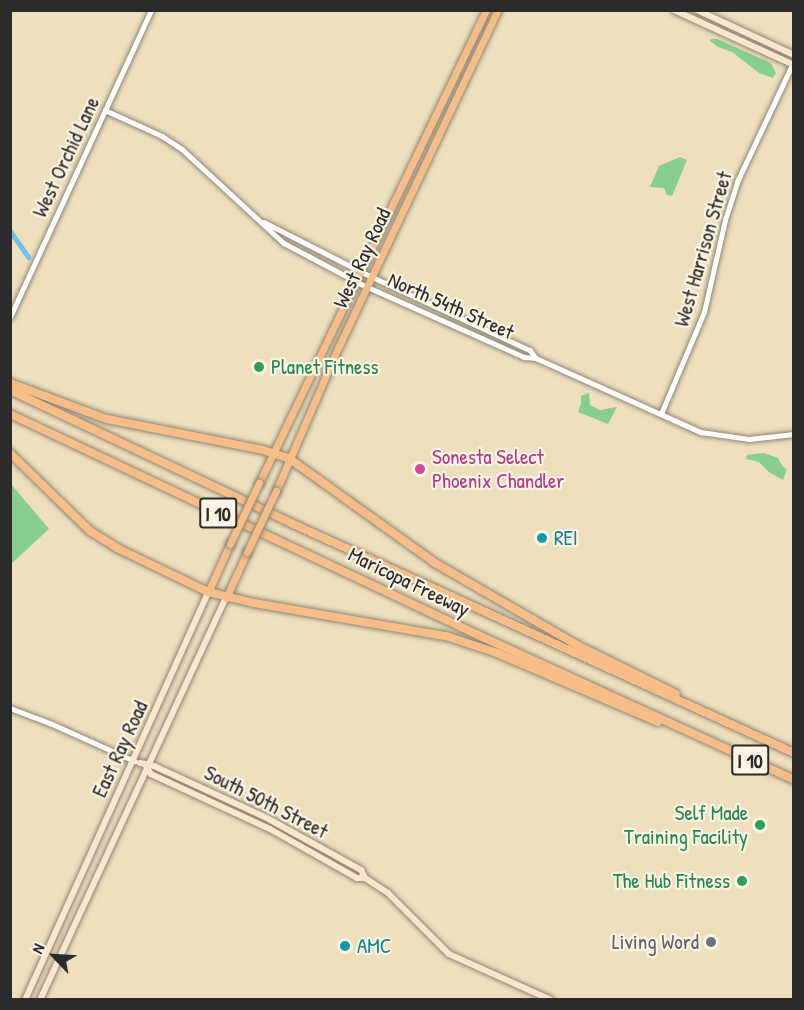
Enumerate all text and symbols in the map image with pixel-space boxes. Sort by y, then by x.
street label: West Orchid Lane [27,93,105,221]
street label: West Harrison Street [669,169,737,329]
street label: West Ray Road [328,204,396,312]
street label: North 54th Street [384,267,518,345]
place label: Planet Fitness [271,354,379,380]
marker: Planet Fitness [252,360,266,374]
place label: Sonesta Select Phoenix Chandler [432,444,564,494]
marker: Sonesta Select Phoenix Chandler [413,462,427,476]
road number: I 10 [198,496,238,530]
place label: REI [554,525,578,551]
marker: REI [535,531,549,545]
street label: Maricopa Freeway [344,542,474,622]
street label: East Ray Road [87,697,153,801]
road number: I 10 [730,743,770,777]
street label: South 50th Street [200,760,332,844]
place label: Self Made Training Facility [624,800,748,850]
marker: Self Made Training Facility [753,818,767,832]
place label: The Hub Fitness [613,868,730,894]
marker: The Hub Fitness [735,874,749,888]
north arrow [24,926,84,986]
place label: Living Word [612,929,699,955]
place label: AMC [357,933,391,959]
marker: Living Word [704,935,718,949]
marker: AMC [338,939,352,953]
text: N [26,940,49,957]

